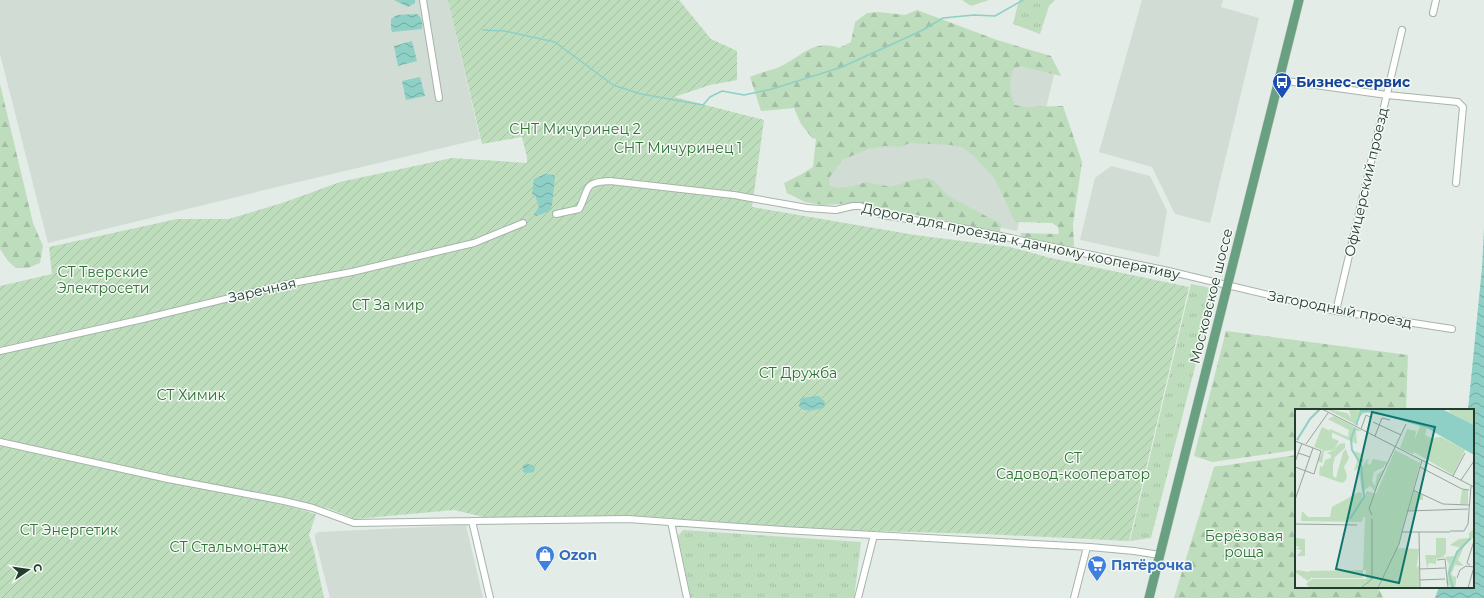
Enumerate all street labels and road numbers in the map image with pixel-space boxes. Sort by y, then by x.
street label: Офицерский проезд [1340,106,1392,258]
street label: Дорога для проезда к дачному кооперативу [860,198,1182,284]
street label: Московское шоссе [1185,227,1237,365]
street label: Заречная [226,273,298,307]
street label: Загородный проезд [1266,286,1414,332]

